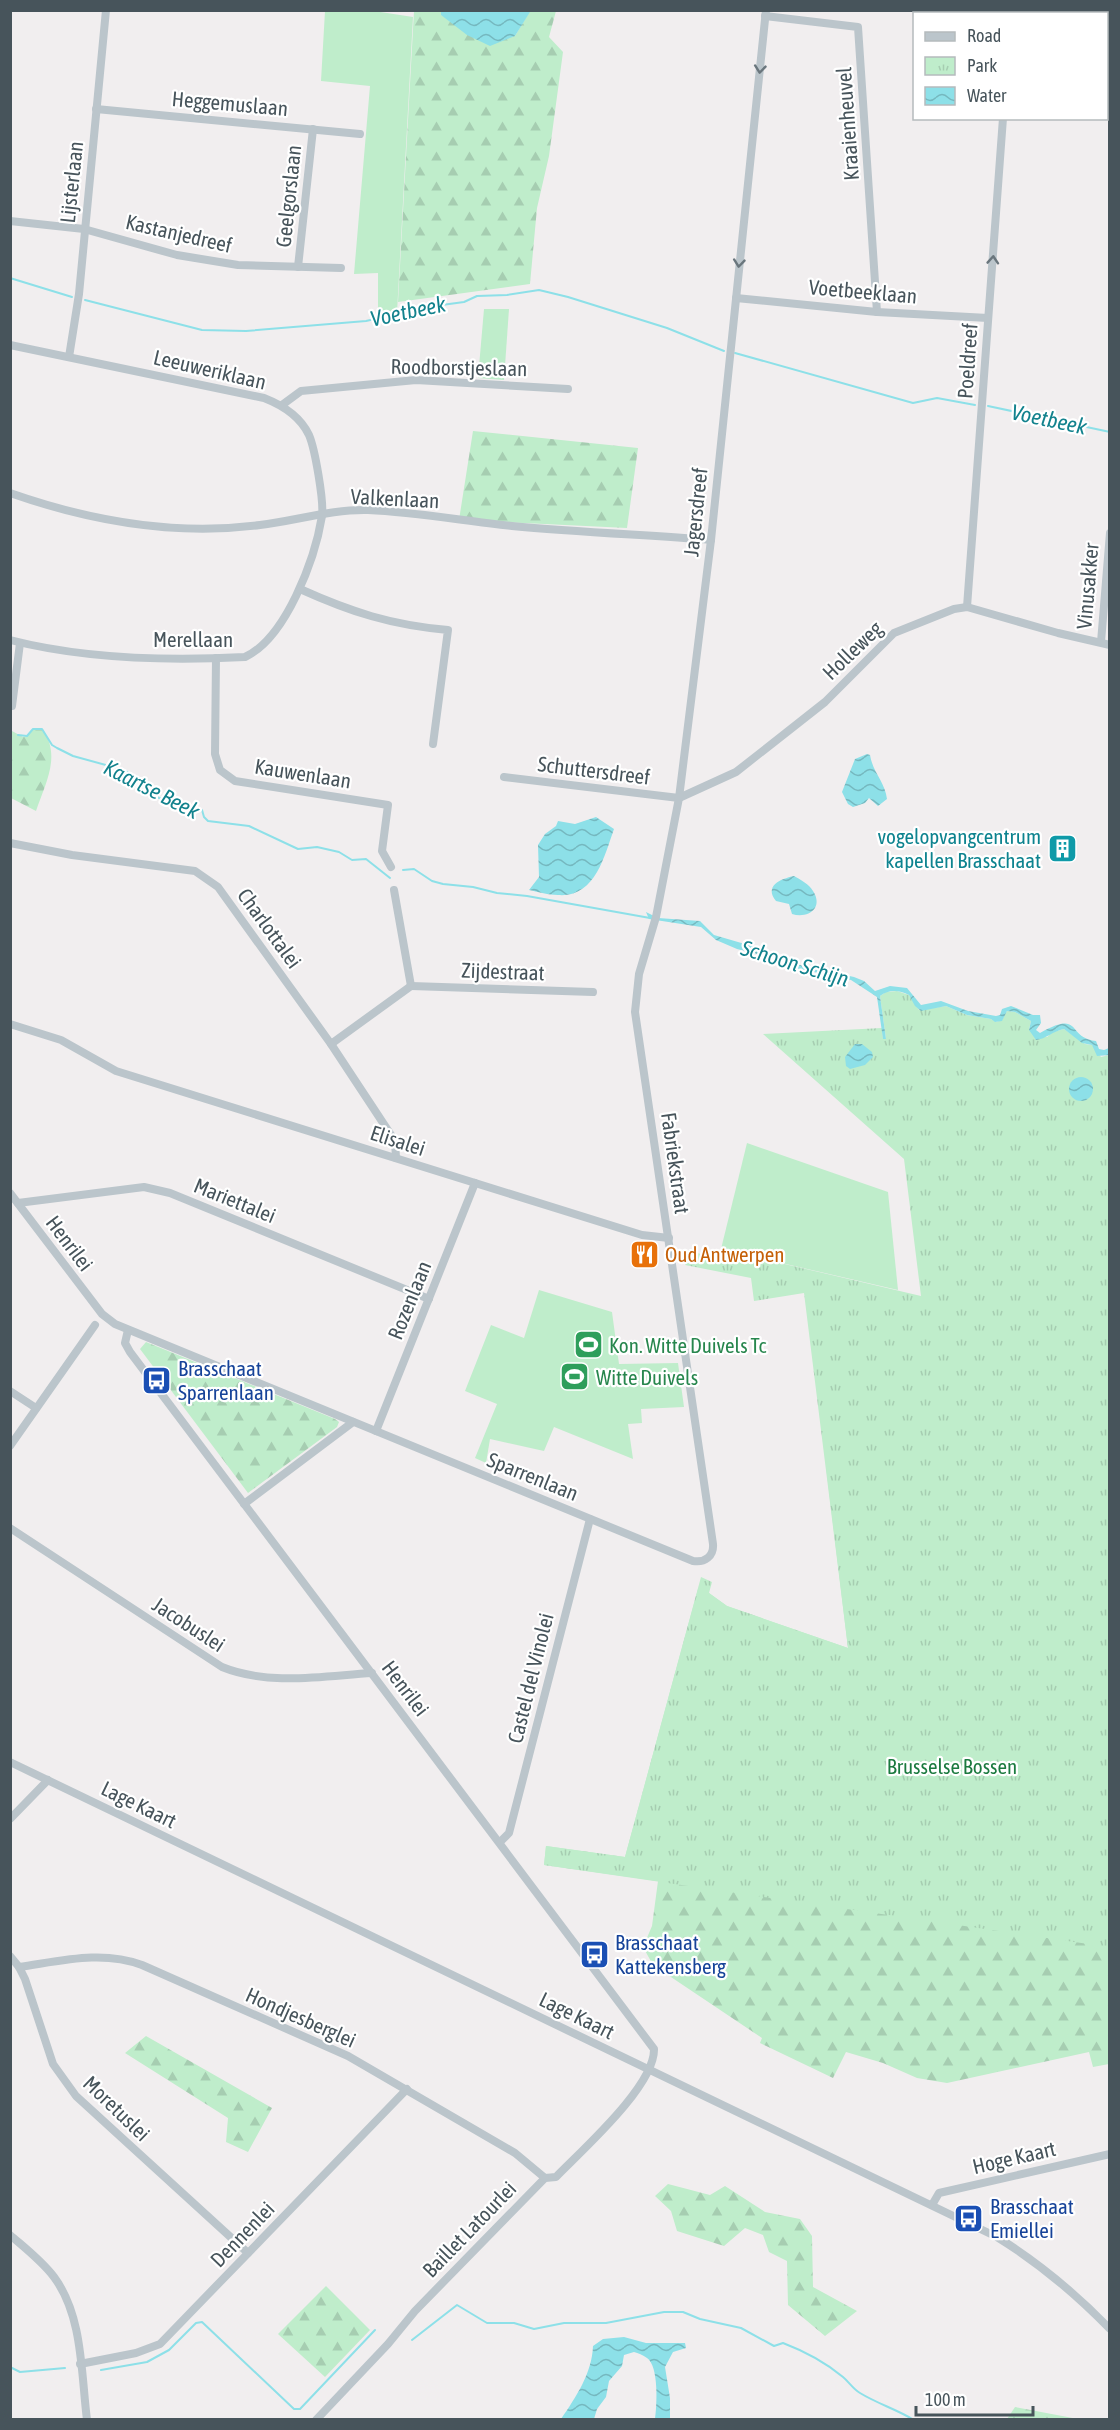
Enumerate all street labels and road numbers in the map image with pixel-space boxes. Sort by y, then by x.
street label: Kraaienheuvel [831,66,863,181]
street label: Heggemuslaan [171,86,289,120]
street label: Lijsterlaan [55,140,87,224]
street label: Geelgorslaan [271,144,305,248]
street label: Kastanjedreef [124,209,235,257]
street label: Voetbeeklaan [808,274,918,308]
street label: Poeldreef [952,322,982,400]
street label: Leeuweriklaan [151,344,269,394]
street label: Roodborstjeslaan [390,354,528,380]
street label: Jagersdreef [678,466,712,558]
street label: Valkenlaan [350,484,440,512]
street label: Vinusakker [1071,541,1103,630]
street label: Holleweg [817,616,887,684]
street label: Merellaan [153,627,233,651]
street label: Schuttersdreef [537,751,652,789]
street label: Kauwenlaan [253,754,353,792]
street label: Charlottalei [233,884,307,972]
street label: Zijdestraat [461,958,545,984]
street label: Fabriekstraat [657,1111,695,1215]
street label: Elisalei [368,1120,428,1160]
street label: Mariettalei [191,1173,279,1227]
street label: Henrilei [42,1211,98,1275]
street label: Rozenlaan [382,1257,436,1343]
street label: Sparrenlaan [484,1447,582,1505]
street label: Jacobuslei [148,1592,230,1656]
street label: Castel del Vinolei [502,1610,558,1746]
street label: Henrilei [378,1656,434,1720]
street label: Lage Kaart [98,1776,180,1832]
street label: Hondjesberglei [242,1982,360,2052]
street label: Lage Kaart [536,1987,618,2043]
street label: Moretuslei [79,2071,155,2145]
street label: Hoge Kaart [970,2136,1058,2178]
street label: Baillet Latourlei [417,2176,521,2282]
street label: Dennenlei [205,2196,279,2272]

